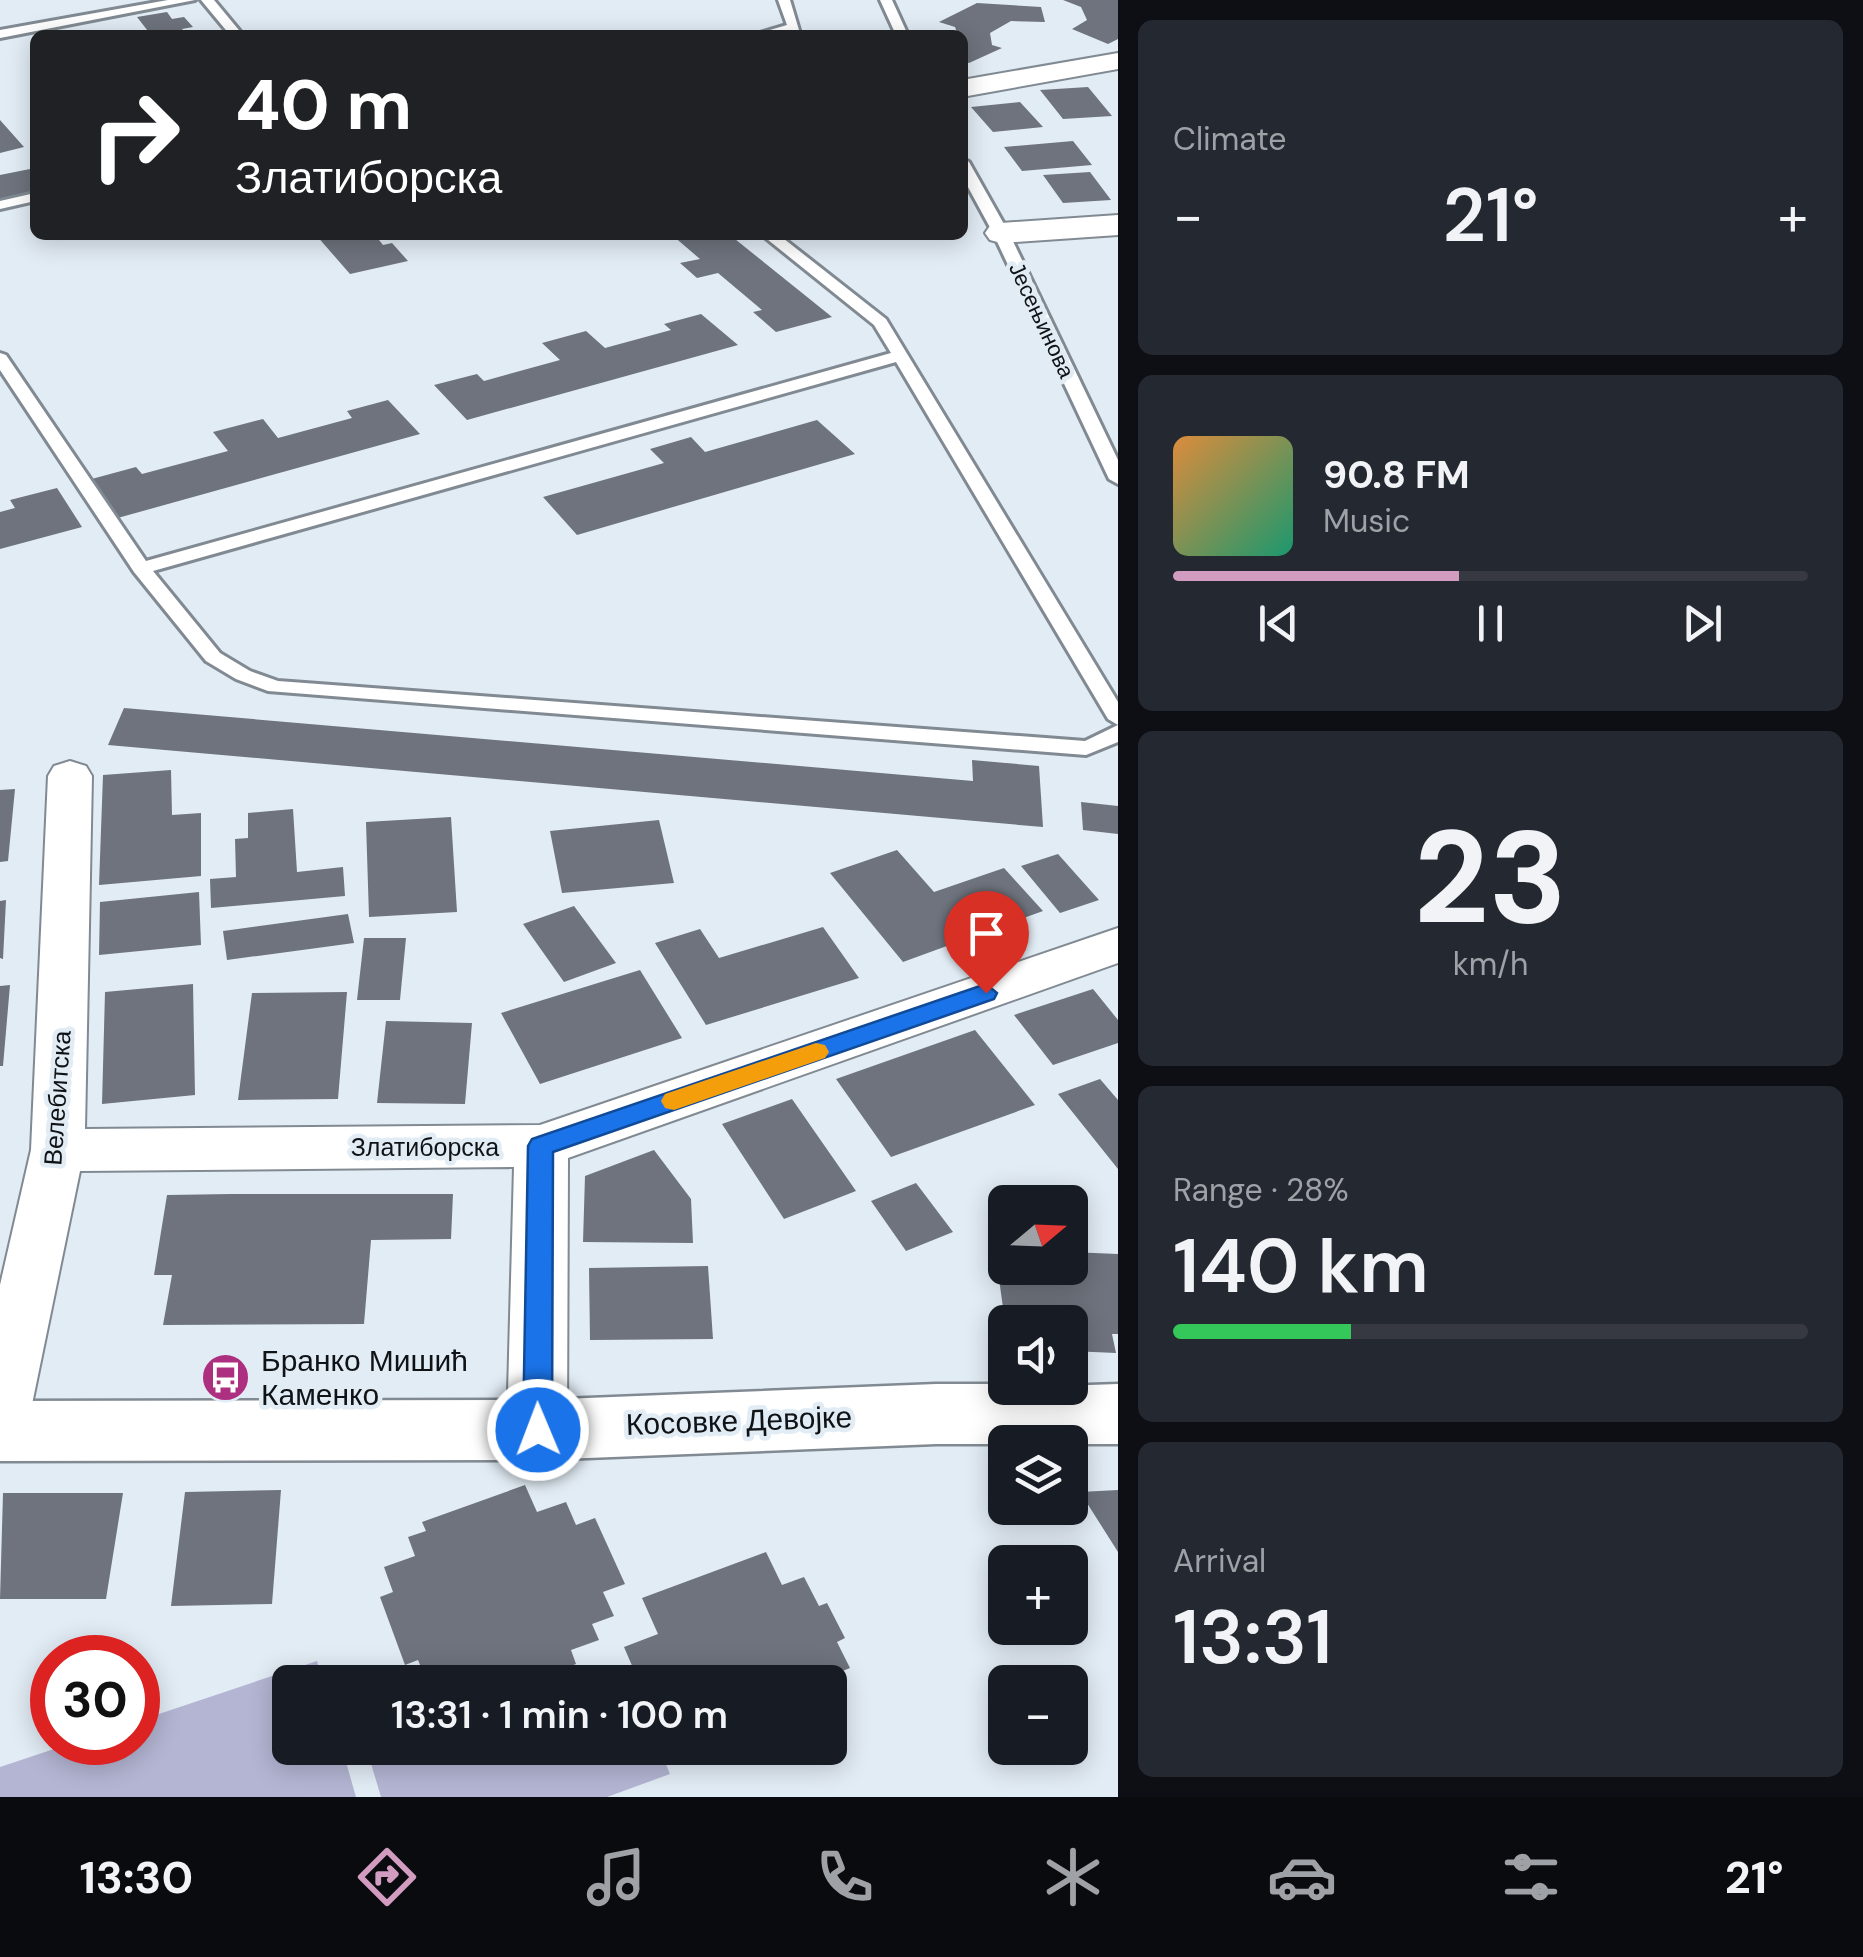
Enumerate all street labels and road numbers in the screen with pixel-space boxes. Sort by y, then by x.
street label: Јесењинова [1002,258,1081,384]
street label: Велебитска [36,1029,79,1167]
street label: Златиборска [351,1131,499,1164]
street label: Косовке Девојке [625,1397,853,1444]

